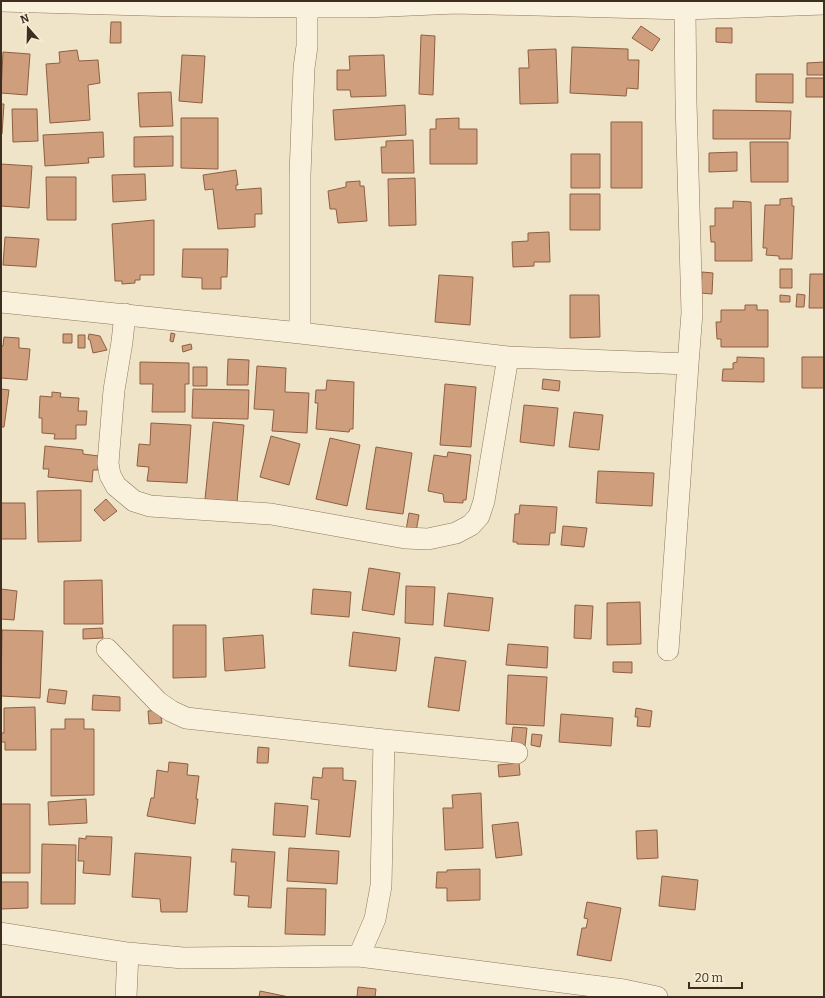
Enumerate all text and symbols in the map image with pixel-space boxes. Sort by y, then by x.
north arrow [8,8,48,48]
text: N [19,11,31,27]
scale bar [689,964,742,990]
text: 20 m [695,971,724,985]

